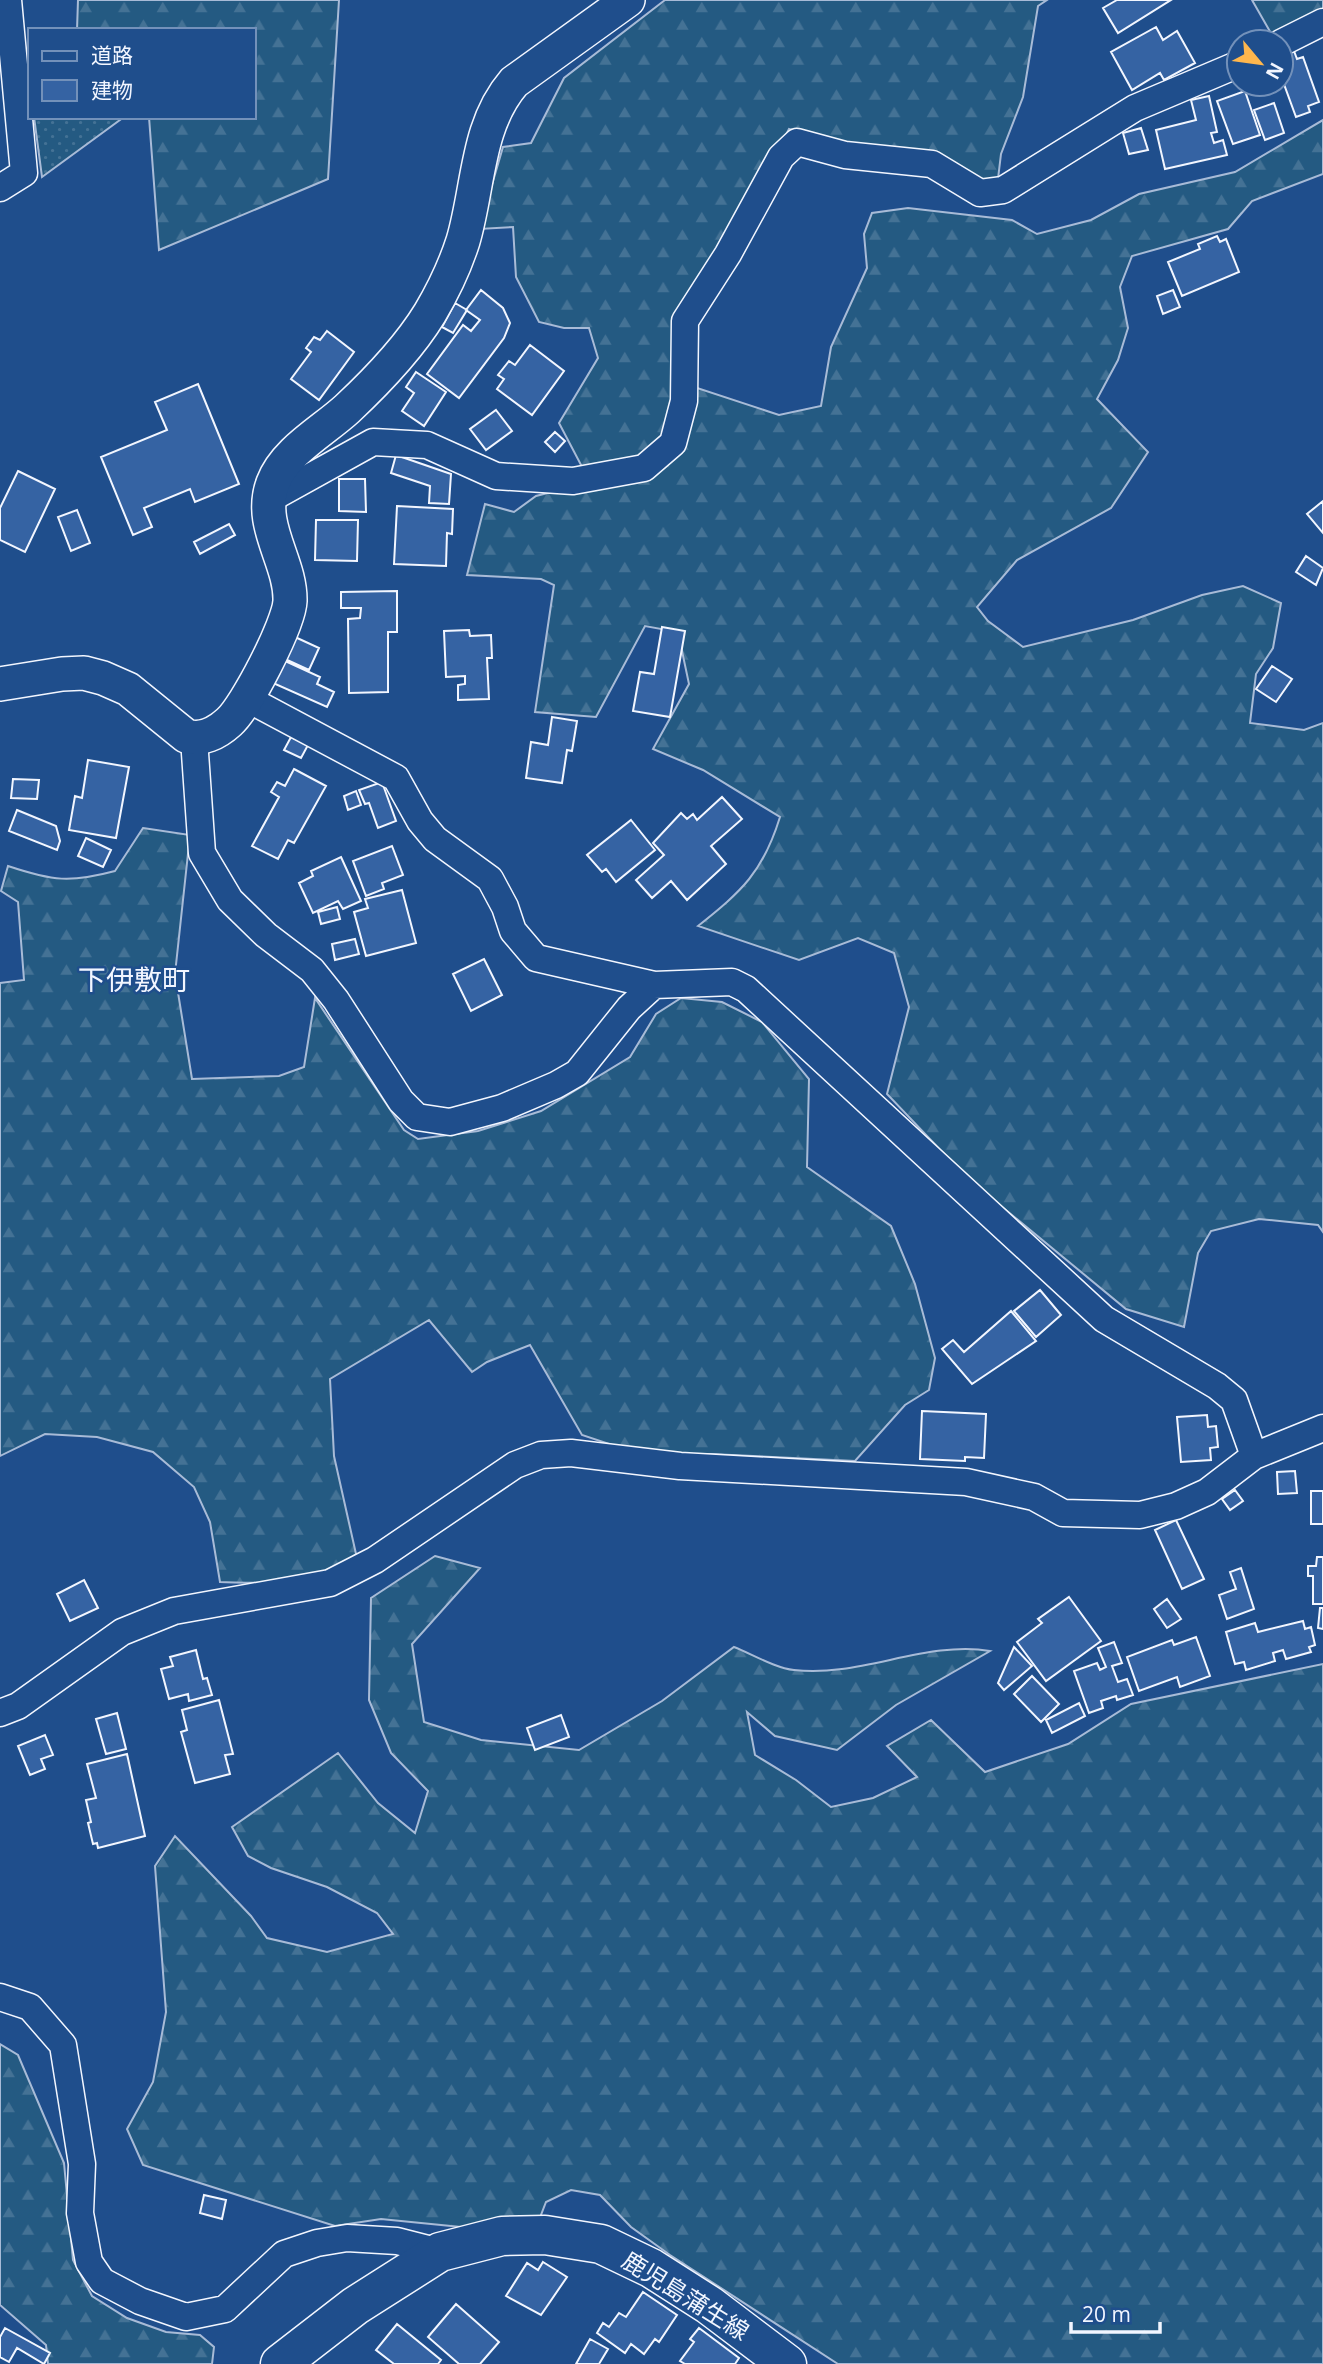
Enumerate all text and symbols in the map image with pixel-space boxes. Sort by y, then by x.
legend [28,28,256,119]
north arrow [1225,28,1295,98]
text: 道路 [91,41,133,69]
text: N [1260,58,1290,84]
text: 建物 [91,76,133,104]
district label: 下伊敷町 [78,960,190,998]
street label: 鹿児島蒲生線 [616,2243,756,2347]
scale bar [1071,2290,1160,2334]
text: 20 m [1082,2300,1131,2328]

